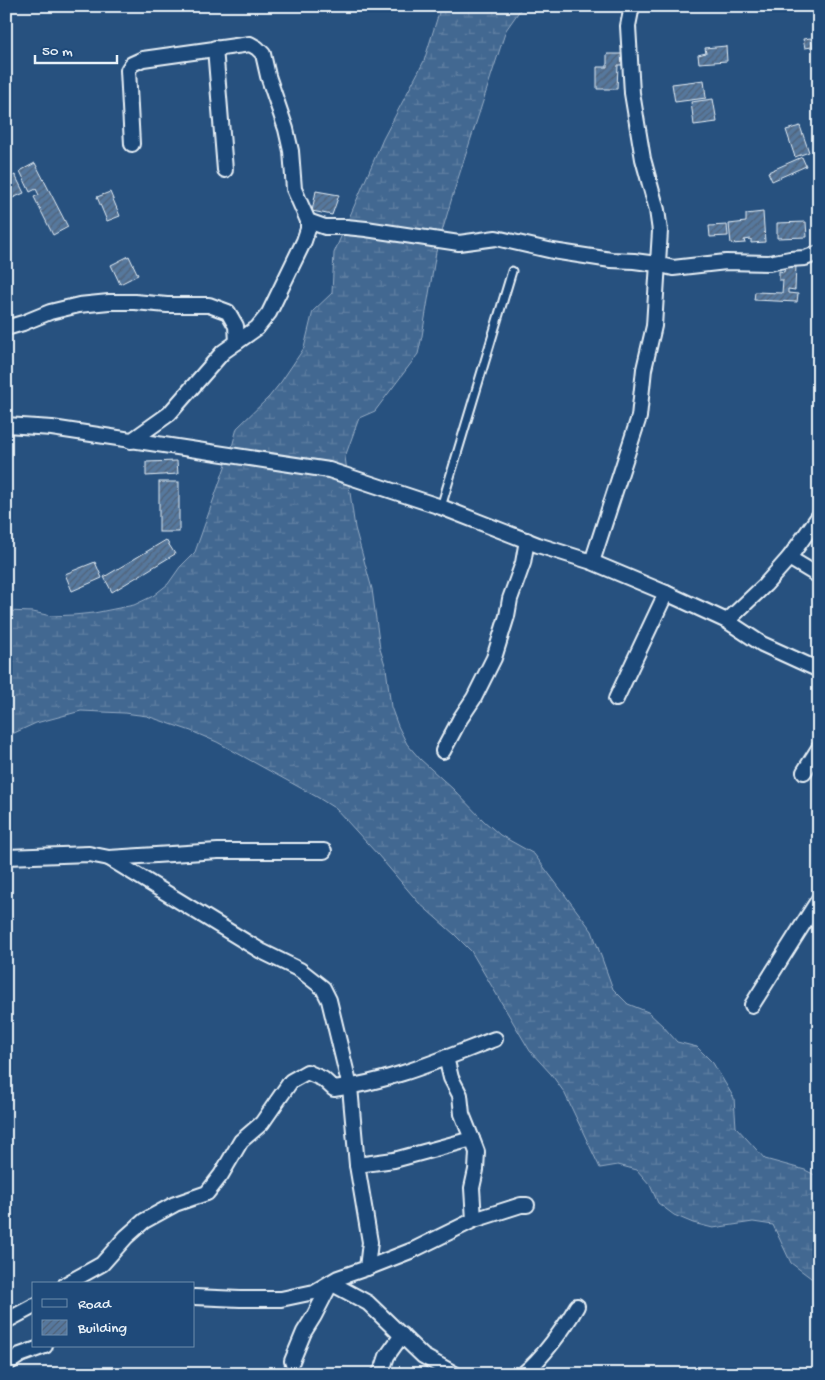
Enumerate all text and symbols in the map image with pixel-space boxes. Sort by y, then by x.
scale bar [35,32,118,64]
text: 50 m [42,43,73,61]
legend [32,1282,195,1348]
text: Road [78,1296,112,1314]
text: Building [77,1320,127,1338]

